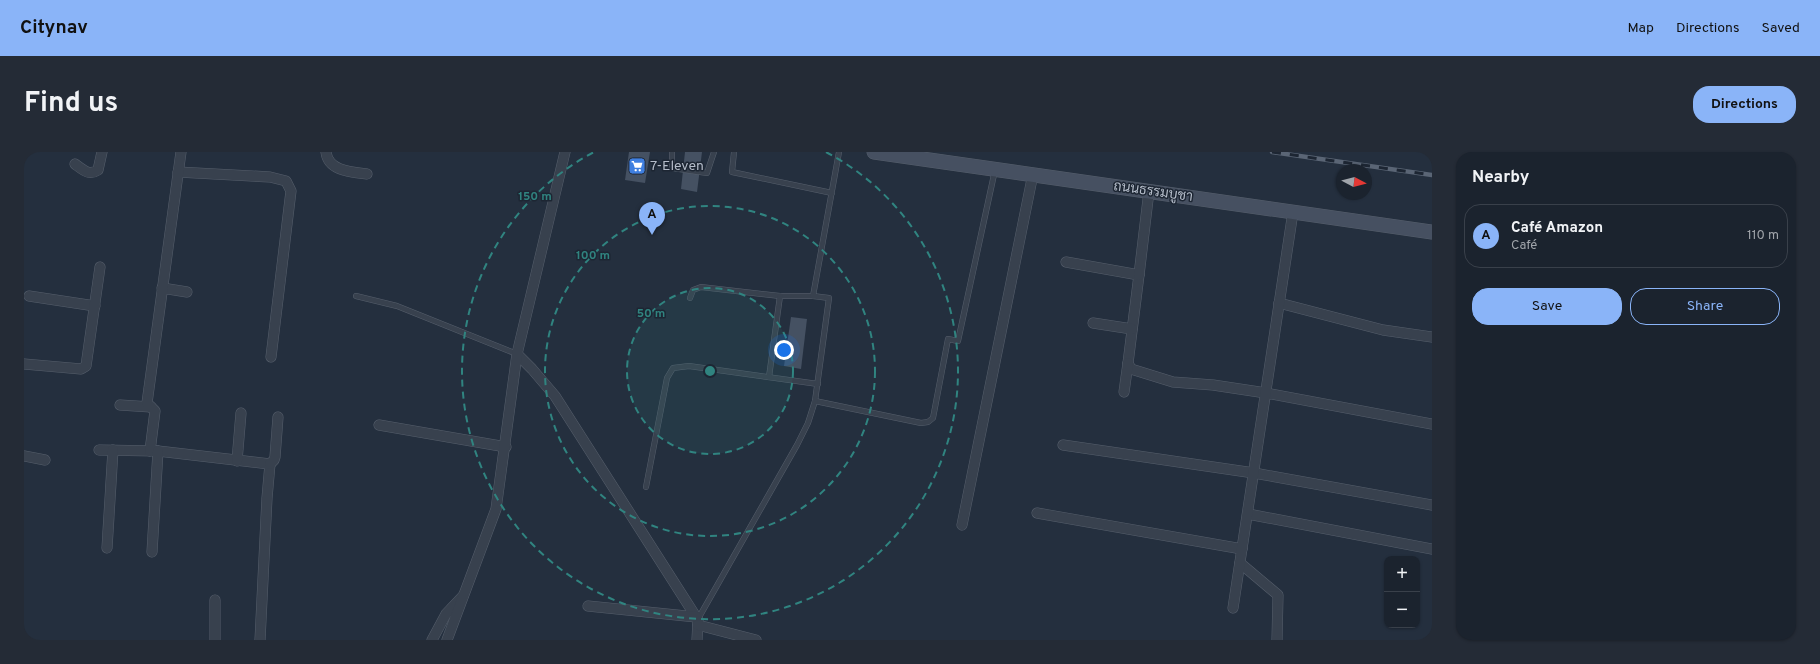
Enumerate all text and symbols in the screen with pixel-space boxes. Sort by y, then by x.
text: Citynav [20,16,88,40]
text: Map [1628,20,1654,37]
text: Directions [1676,20,1740,37]
text: Saved [1762,20,1800,37]
text: Find us [24,86,118,122]
button: Directions [1693,86,1796,123]
supermarket icon: 7-Eleven [627,156,647,176]
place label: 7-Eleven [650,158,704,175]
north arrow [1336,164,1372,200]
text: Nearby [1472,167,1529,189]
street label: ถนนธรรมบูชา [1112,178,1194,206]
text: 150 m [518,189,552,205]
pin: A [639,202,665,235]
text: Café Amazon [1511,219,1603,238]
text: A [1481,228,1491,244]
text: 110 m [1747,228,1779,244]
text: Café [1511,238,1537,254]
text: 100 m [576,248,610,264]
button: Save [1472,288,1622,325]
button: Share [1630,288,1780,325]
text: 50 m [637,306,665,322]
your location [774,340,794,360]
centre of rings [703,364,717,378]
map controls [1384,556,1420,628]
button: + [1384,556,1420,592]
button: − [1384,592,1420,628]

